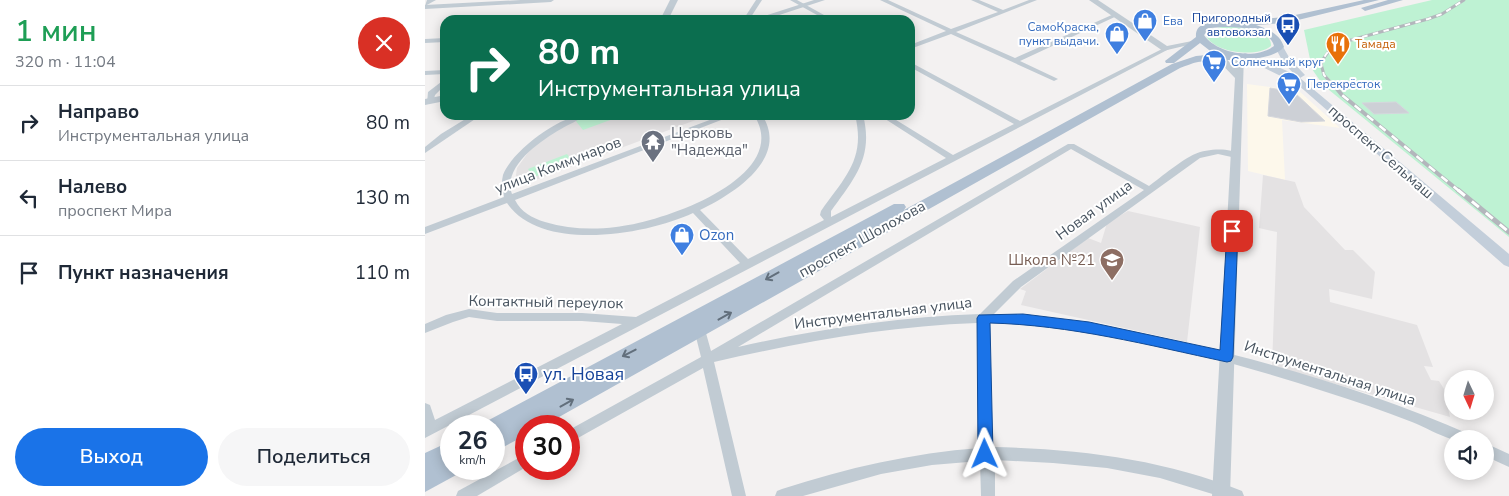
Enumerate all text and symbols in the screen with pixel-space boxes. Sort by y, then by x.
shop icon: Ева [1132,8,1158,42]
place label: Пригородный автовокзал [1192,10,1271,40]
text: 1 мин [15,11,97,52]
bus stop icon: Пригородный автовокзал [1275,12,1301,46]
place label: Ева [1163,13,1183,29]
button: close [358,17,410,69]
place label: СамоКраска, пункт выдачи. [1019,19,1099,49]
shop icon: СамоКраска, пункт выдачи. [1104,21,1130,55]
text: 80 m [538,29,620,76]
restaurant icon: Тамада [1325,31,1351,65]
icon: right [455,35,520,100]
place label: Тамада [1355,36,1396,52]
supermarket icon: Солнечный круг [1201,49,1227,83]
text: 320 m · 11:04 [15,51,116,73]
place label: Солнечный круг [1231,54,1324,70]
supermarket icon: Перекрёсток [1276,71,1302,105]
text: Инструментальная улица [538,74,801,104]
place label: Перекрёсток [1307,76,1381,92]
text: Направо [58,99,139,125]
street label: проспект Сельмаш [1324,101,1438,203]
icon: right [15,109,43,137]
text: 80 m [366,110,410,136]
place label: Церковь "Надежда" [671,123,748,160]
text: Инструментальная улица [58,125,249,147]
temple icon: Церковь "Надежда" [640,129,666,163]
street label: улица Коммунаров [492,132,624,198]
text: Налево [58,174,127,200]
street label: Новая улица [1052,175,1136,245]
icon: left [15,184,43,212]
text: 130 m [355,185,410,211]
street label: проспект Шолохова [795,196,929,282]
text: проспект Мира [58,200,172,222]
pin [1211,210,1253,252]
icon: arrive [1218,217,1246,245]
shop icon: Ozon [669,222,695,256]
place label: Ozon [699,225,734,245]
school or university icon: Школа №21 [1099,247,1125,281]
place label: Школа №21 [1008,250,1095,270]
icon: arrive [15,259,43,287]
text: Пункт назначения [58,260,229,286]
text: 110 m [355,260,410,286]
one-way arrow [764,271,779,281]
street label: Контактный переулок [468,291,624,313]
street label: Инструментальная улица [793,292,973,334]
one-way arrow [717,311,732,321]
street label: Инструментальная улица [1242,336,1418,410]
one-way arrow [621,348,636,358]
bus stop icon: ул. Новая [513,361,539,395]
place label: ул. Новая [543,362,624,386]
north arrow [1444,370,1494,420]
map controls [1444,370,1494,480]
one-way arrow [559,397,574,407]
speed limit sign: 30 [515,415,580,480]
text: 26 [457,424,488,458]
position arrow [958,427,1010,479]
button: Выход [15,428,208,486]
button: Поделиться [218,428,410,486]
button: sound [1444,430,1494,480]
text: km/h [459,452,486,468]

